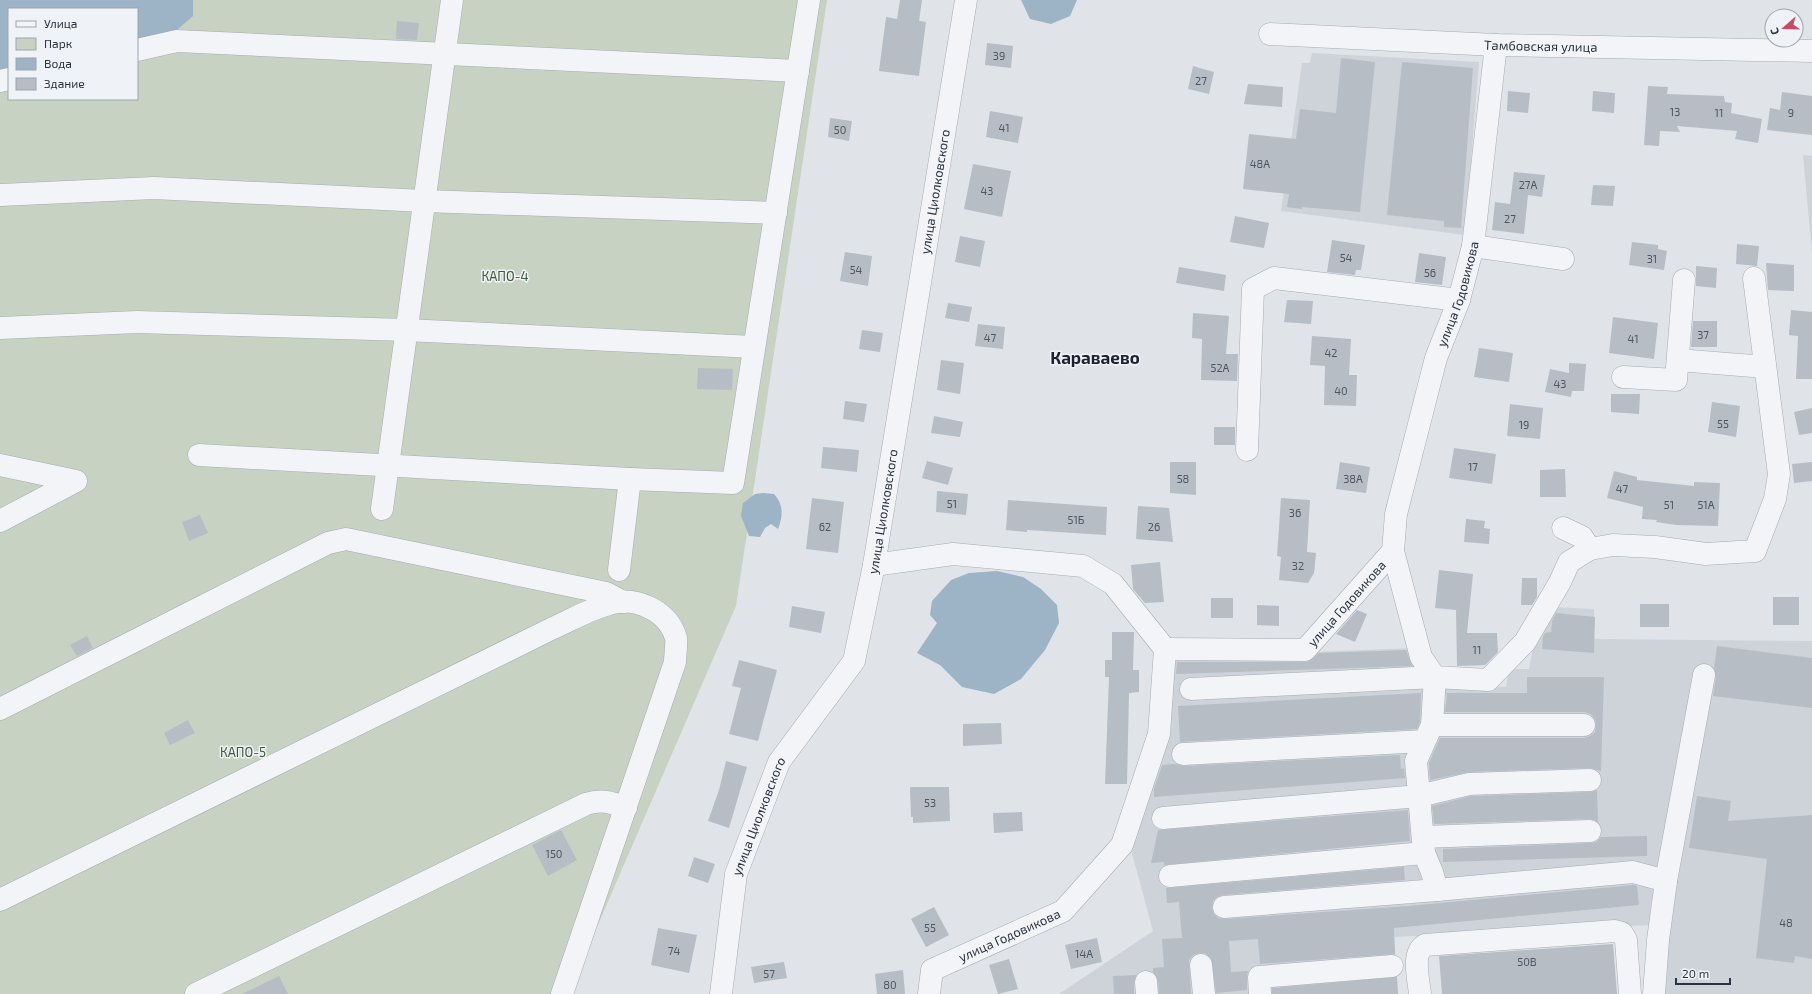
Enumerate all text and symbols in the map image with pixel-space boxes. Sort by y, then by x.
legend [8,8,138,100]
north arrow [1764,8,1804,48]
text: Улица [44,16,77,30]
text: С [1767,26,1781,37]
text: Парк [44,36,73,50]
street label: Тамбовская улица [1484,36,1598,55]
house number: 39 [993,49,1005,62]
text: Вода [44,56,72,70]
house number: 27 [1195,74,1207,87]
text: Здание [44,76,85,90]
house number: 13 [1670,105,1680,118]
house number: 11 [1715,106,1723,119]
house number: 9 [1788,106,1794,119]
house number: 41 [998,121,1010,134]
house number: 50 [834,123,846,136]
street label: улица Циолковского [917,128,953,255]
house number: 48А [1250,157,1270,170]
house number: 27А [1519,178,1537,191]
house number: 43 [981,184,993,197]
house number: 27 [1504,212,1516,225]
street label: улица Годовикова [1433,241,1481,349]
house number: 54 [1340,251,1353,264]
house number: 31 [1647,252,1657,265]
house number: 54 [850,263,863,276]
house number: 56 [1424,266,1436,279]
park label: КАПО-4 [481,268,529,284]
house number: 37 [1697,328,1709,341]
house number: 47 [984,331,997,344]
house number: 41 [1627,332,1639,345]
house number: 42 [1325,346,1337,359]
district label: Караваево [1050,347,1140,367]
house number: 52А [1211,361,1230,374]
house number: 43 [1554,377,1566,390]
house number: 40 [1334,384,1348,397]
house number: 55 [1717,417,1729,430]
house number: 19 [1519,418,1529,431]
street label: улица Циолковского [864,448,901,575]
house number: 17 [1468,460,1478,473]
house number: 58 [1177,472,1189,485]
house number: 38А [1343,472,1363,485]
house number: 47 [1616,482,1629,495]
house number: 51 [947,497,957,510]
house number: 51 [1664,498,1674,511]
house number: 51А [1697,498,1715,511]
house number: 36 [1289,506,1301,519]
house number: 51Б [1068,513,1085,526]
house number: 62 [819,520,831,533]
house number: 26 [1148,520,1160,533]
street label: улица Годовикова [1304,557,1389,650]
house number: 32 [1292,559,1304,572]
house number: 11 [1473,643,1481,656]
park label: КАПО-5 [220,744,266,760]
street label: улица Циолковского [728,753,789,878]
house number: 53 [924,796,936,809]
house number: 150 [546,847,562,860]
street label: улица Годовикова [956,905,1063,965]
house number: 48 [1779,916,1793,929]
house number: 55 [924,921,936,934]
house number: 74 [668,944,680,957]
house number: 14А [1075,947,1093,960]
house number: 50В [1517,955,1537,968]
scale bar [1676,960,1730,986]
text: 20 m [1682,966,1709,980]
house number: 57 [763,967,775,980]
house number: 80 [883,978,897,991]

